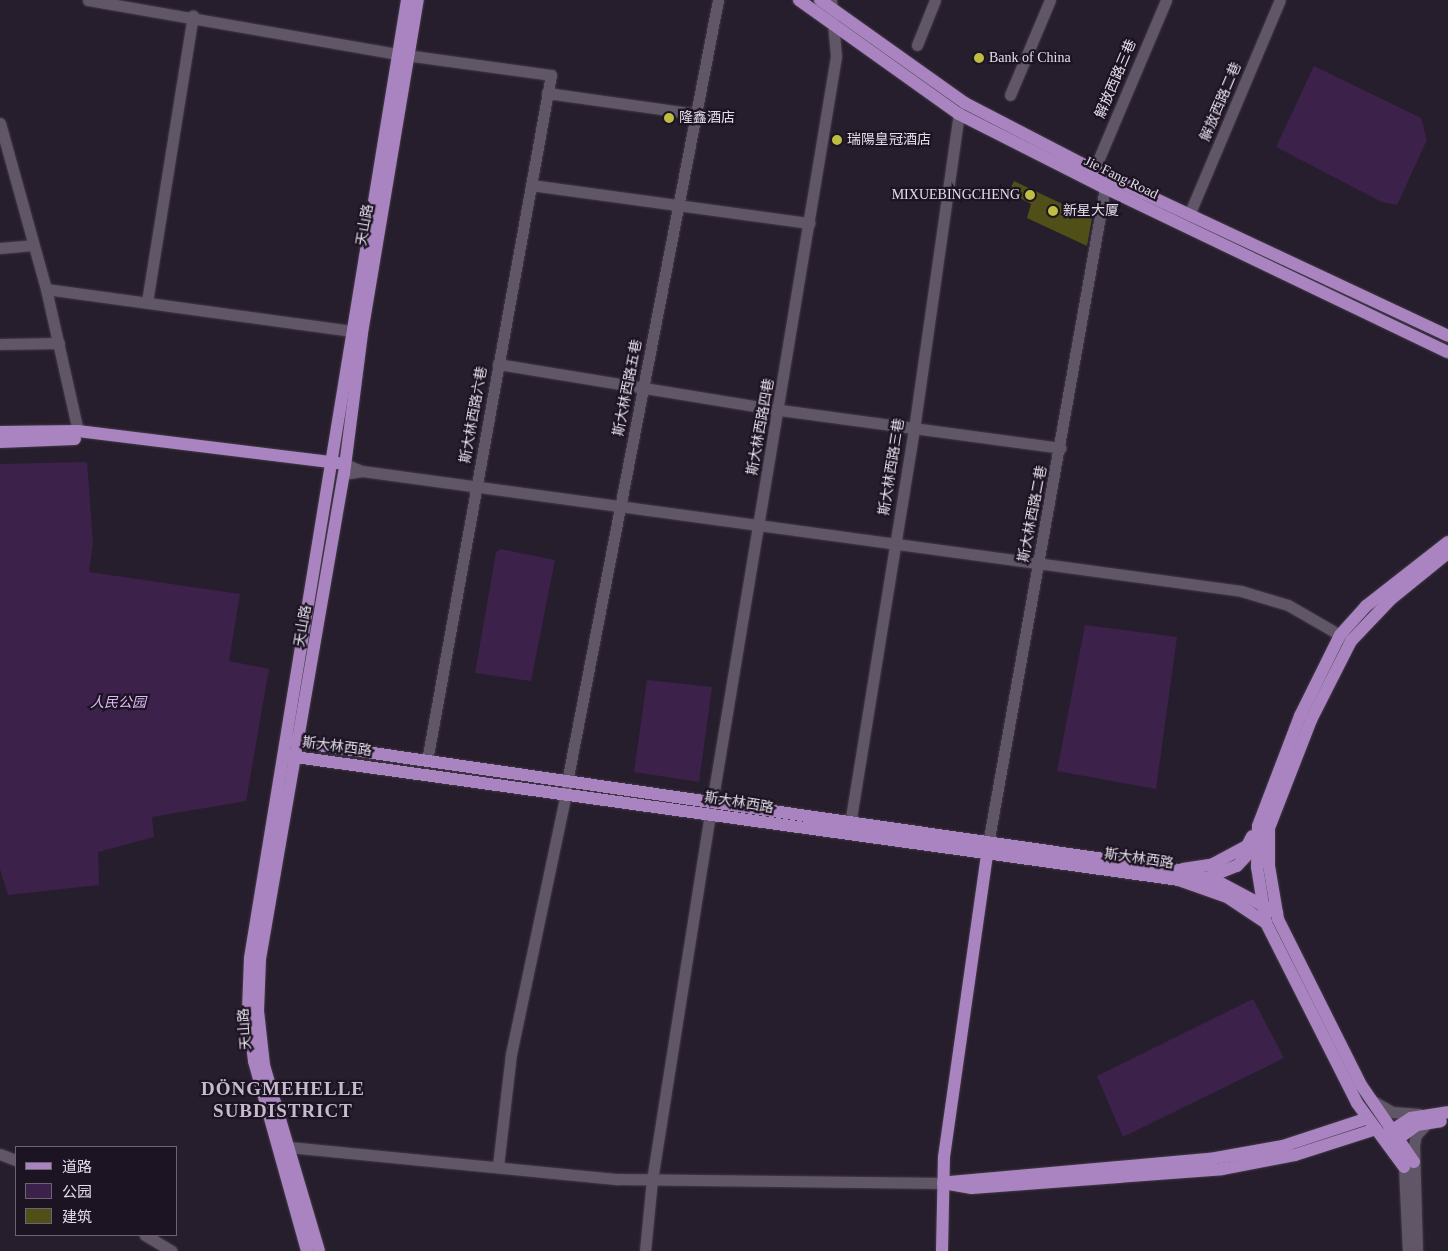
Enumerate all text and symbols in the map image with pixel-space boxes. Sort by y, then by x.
street label: 解放西路三巷 [1092,37,1140,121]
place label: Bank of China [989,50,1071,66]
marker: Bank of China [973,52,985,64]
street label: 解放西路二巷 [1197,60,1245,144]
place label: 隆鑫酒店 [679,110,735,126]
marker: 隆鑫酒店 [663,112,675,124]
place label: 瑞陽皇冠酒店 [847,132,931,148]
marker: 瑞陽皇冠酒店 [831,134,843,146]
street label: Jie Fang Road [1081,153,1161,203]
place label: MIXUEBINGCHENG [892,187,1020,203]
marker: MIXUEBINGCHENG [1024,189,1036,201]
street label: 天山路 [353,203,377,247]
place label: 新星大厦 [1063,203,1119,219]
marker: 新星大厦 [1047,205,1059,217]
street label: 斯大林西路五巷 [610,338,646,438]
street label: 斯大林西路六巷 [457,365,491,465]
street label: 斯大林西路四巷 [744,377,778,477]
street label: 斯大林西路三巷 [876,417,908,517]
street label: 斯大林西路二巷 [1015,464,1051,564]
street label: 天山路 [291,604,315,648]
park label: 人民公园 [90,695,146,711]
street label: 斯大林西路 [301,734,373,760]
street label: 斯大林西路 [703,789,775,817]
street label: 斯大林西路 [1103,846,1175,872]
street label: 天山路 [235,1007,255,1051]
district label: DÖNGMEHELLE SUBDISTRICT [200,1078,366,1122]
legend [15,1146,178,1236]
text: 道路 [62,1159,92,1175]
text: 公园 [62,1184,92,1200]
text: 建筑 [62,1209,92,1225]

